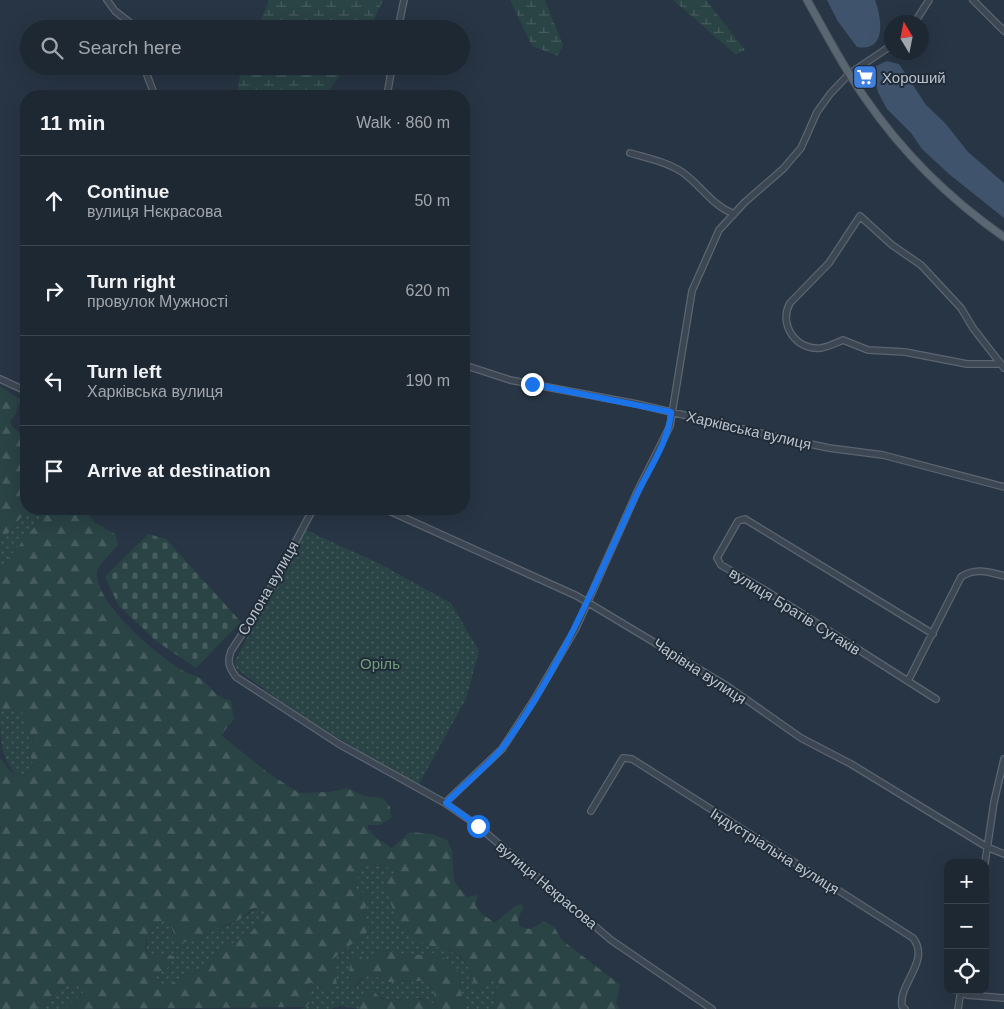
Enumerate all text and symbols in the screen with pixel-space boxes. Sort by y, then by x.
north arrow [884,15,929,60]
search box [20,20,470,75]
icon: search [38,34,66,62]
text: Search here [78,37,182,58]
supermarket icon: Хороший [852,64,878,90]
place label: Хороший [882,69,946,86]
text: 11 min [40,111,105,134]
text: Walk · 860 m [356,114,450,131]
text: Continue [87,181,169,202]
icon: ahead [40,187,68,215]
text: 50 m [414,192,450,209]
text: вулиця Нєкрасова [87,203,222,220]
text: Turn right [87,271,175,292]
icon: right [40,277,68,305]
text: 620 m [406,282,450,299]
text: провулок Мужності [87,293,228,310]
text: Turn left [87,361,162,382]
icon: left [40,367,68,395]
text: 190 m [406,372,450,389]
route end [521,373,544,396]
text: Харківська вулиця [87,383,223,400]
street label: Харківська вулиця [685,407,813,453]
icon: arrive [40,457,68,485]
text: Arrive at destination [87,460,271,481]
street label: Солона вулиця [234,538,302,638]
street label: вулиця Братів Сугаків [726,564,864,658]
street label: Чарівна вулиця [650,635,750,707]
park label: Оріль [360,655,400,672]
street label: Індустріальна вулиця [707,804,843,898]
route start [467,815,490,838]
street label: вулиця Нєкрасова [493,838,601,933]
map controls [944,859,989,994]
button: + [944,859,989,904]
button: − [944,904,989,949]
button: locate [944,949,989,994]

